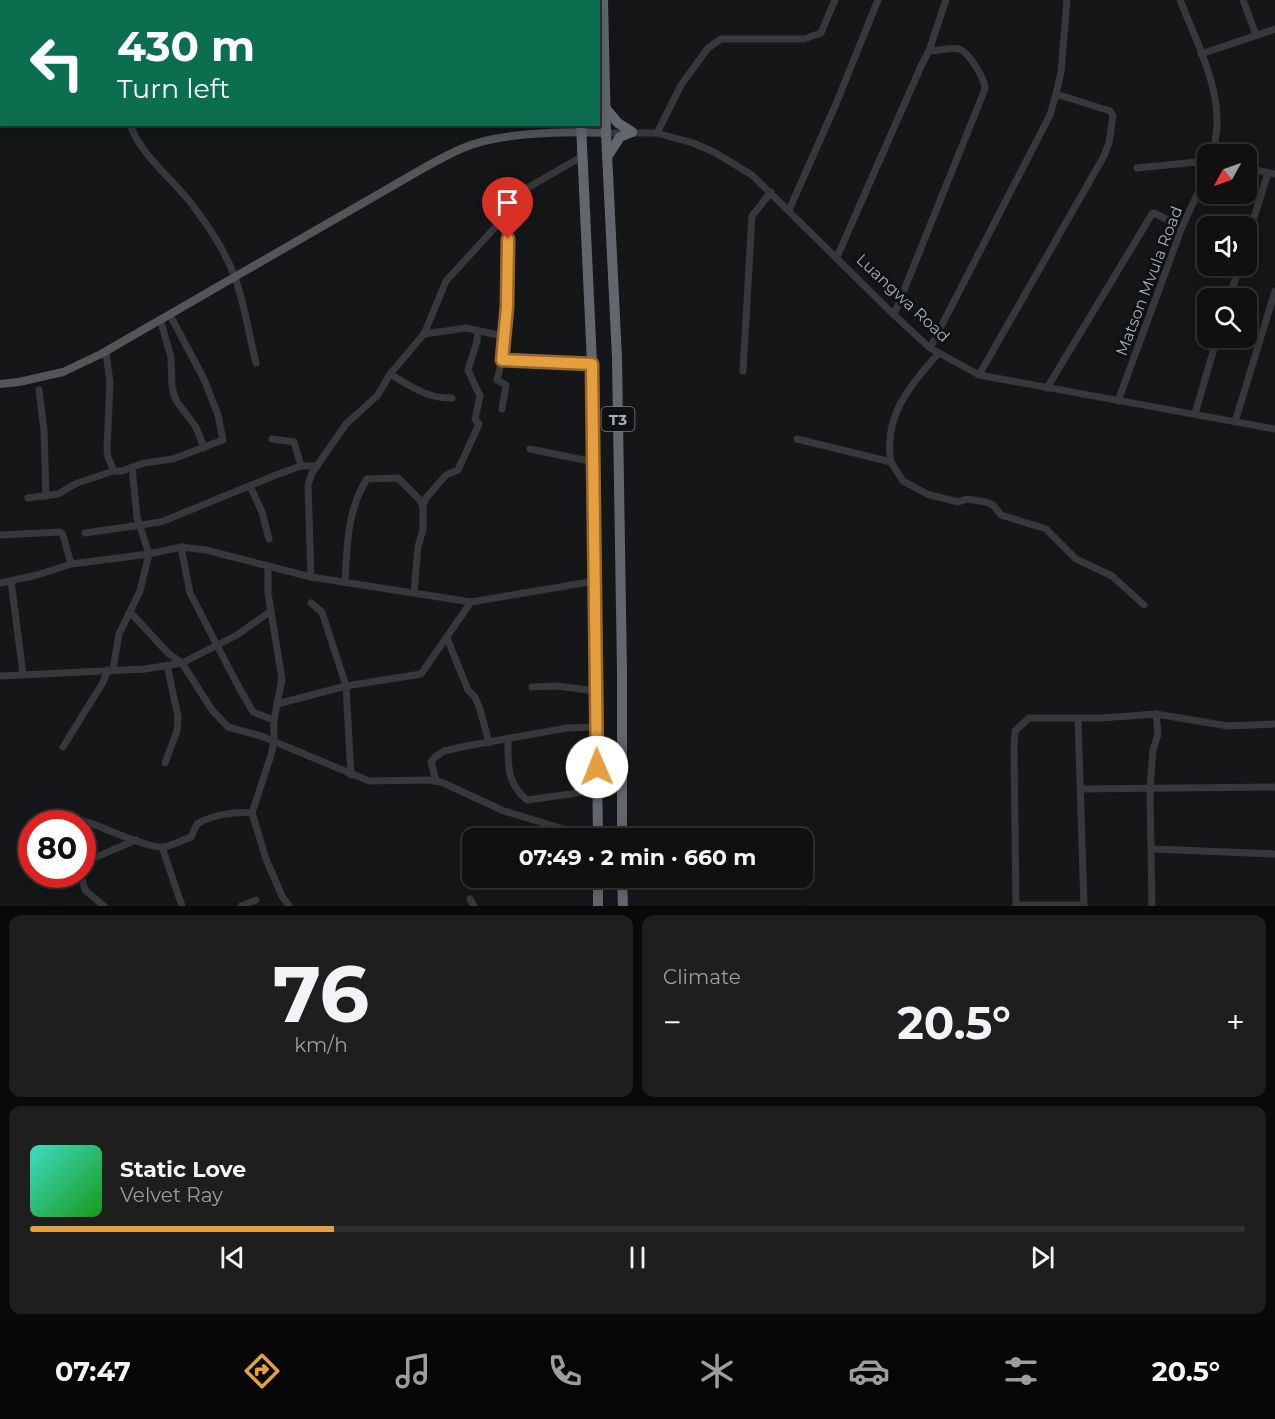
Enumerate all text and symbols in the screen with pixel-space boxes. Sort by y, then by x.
text: 430 m [117,20,255,72]
icon: left [18,24,96,102]
text: Turn left [117,72,230,105]
north arrow [1197,144,1257,204]
map controls [1197,144,1257,348]
pin [482,177,533,239]
icon: arrive [491,186,524,219]
street label: Matson Mvula Road [1112,204,1186,358]
button: sound [1197,216,1257,276]
street label: Luangwa Road [852,250,954,346]
button: search [1197,288,1257,348]
road number: T3 [602,407,634,431]
position arrow [565,735,629,799]
speed limit sign: 80 [18,810,96,888]
text: 07:49 · 2 min · 660 m [519,844,756,871]
text: 76 [273,946,369,1042]
text: Climate [663,965,741,989]
text: 20.5° [897,995,1011,1050]
text: − [663,1002,682,1042]
text: + [1226,1002,1245,1042]
text: km/h [294,1033,348,1057]
text: Static Love [120,1156,246,1183]
text: Velvet Ray [120,1183,223,1207]
icon: previous [216,1241,249,1274]
icon: pause [621,1241,654,1274]
icon: next [1026,1241,1059,1274]
icon: directions [241,1350,283,1392]
icon: music [392,1350,434,1392]
icon: phone [544,1350,586,1392]
icon: climate [696,1350,738,1392]
icon: car [848,1350,890,1392]
icon: filters [1000,1350,1042,1392]
text: 07:47 [55,1355,131,1388]
text: 20.5° [1152,1355,1220,1388]

